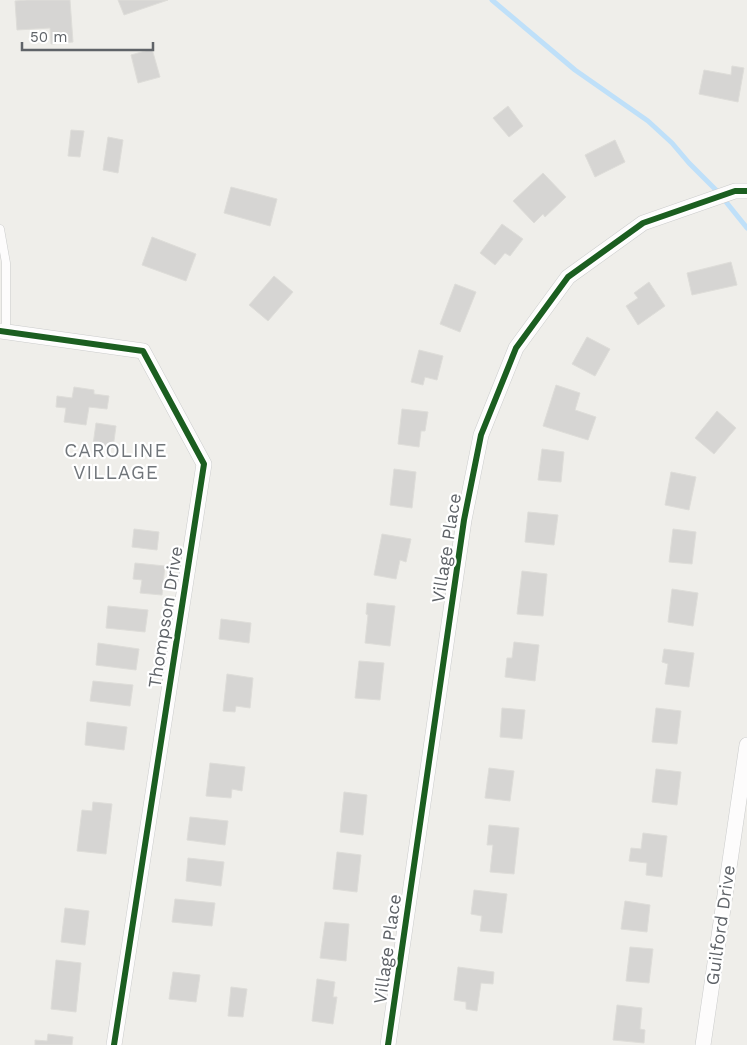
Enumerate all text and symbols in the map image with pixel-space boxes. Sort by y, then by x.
scale bar [22,20,154,52]
text: 50 m [30,28,67,46]
district label: CAROLINE VILLAGE [64,439,168,484]
street label: Village Place [427,492,465,604]
street label: Thompson Drive [143,545,187,689]
street label: Guilford Drive [701,863,739,987]
street label: Village Place [369,893,405,1005]

